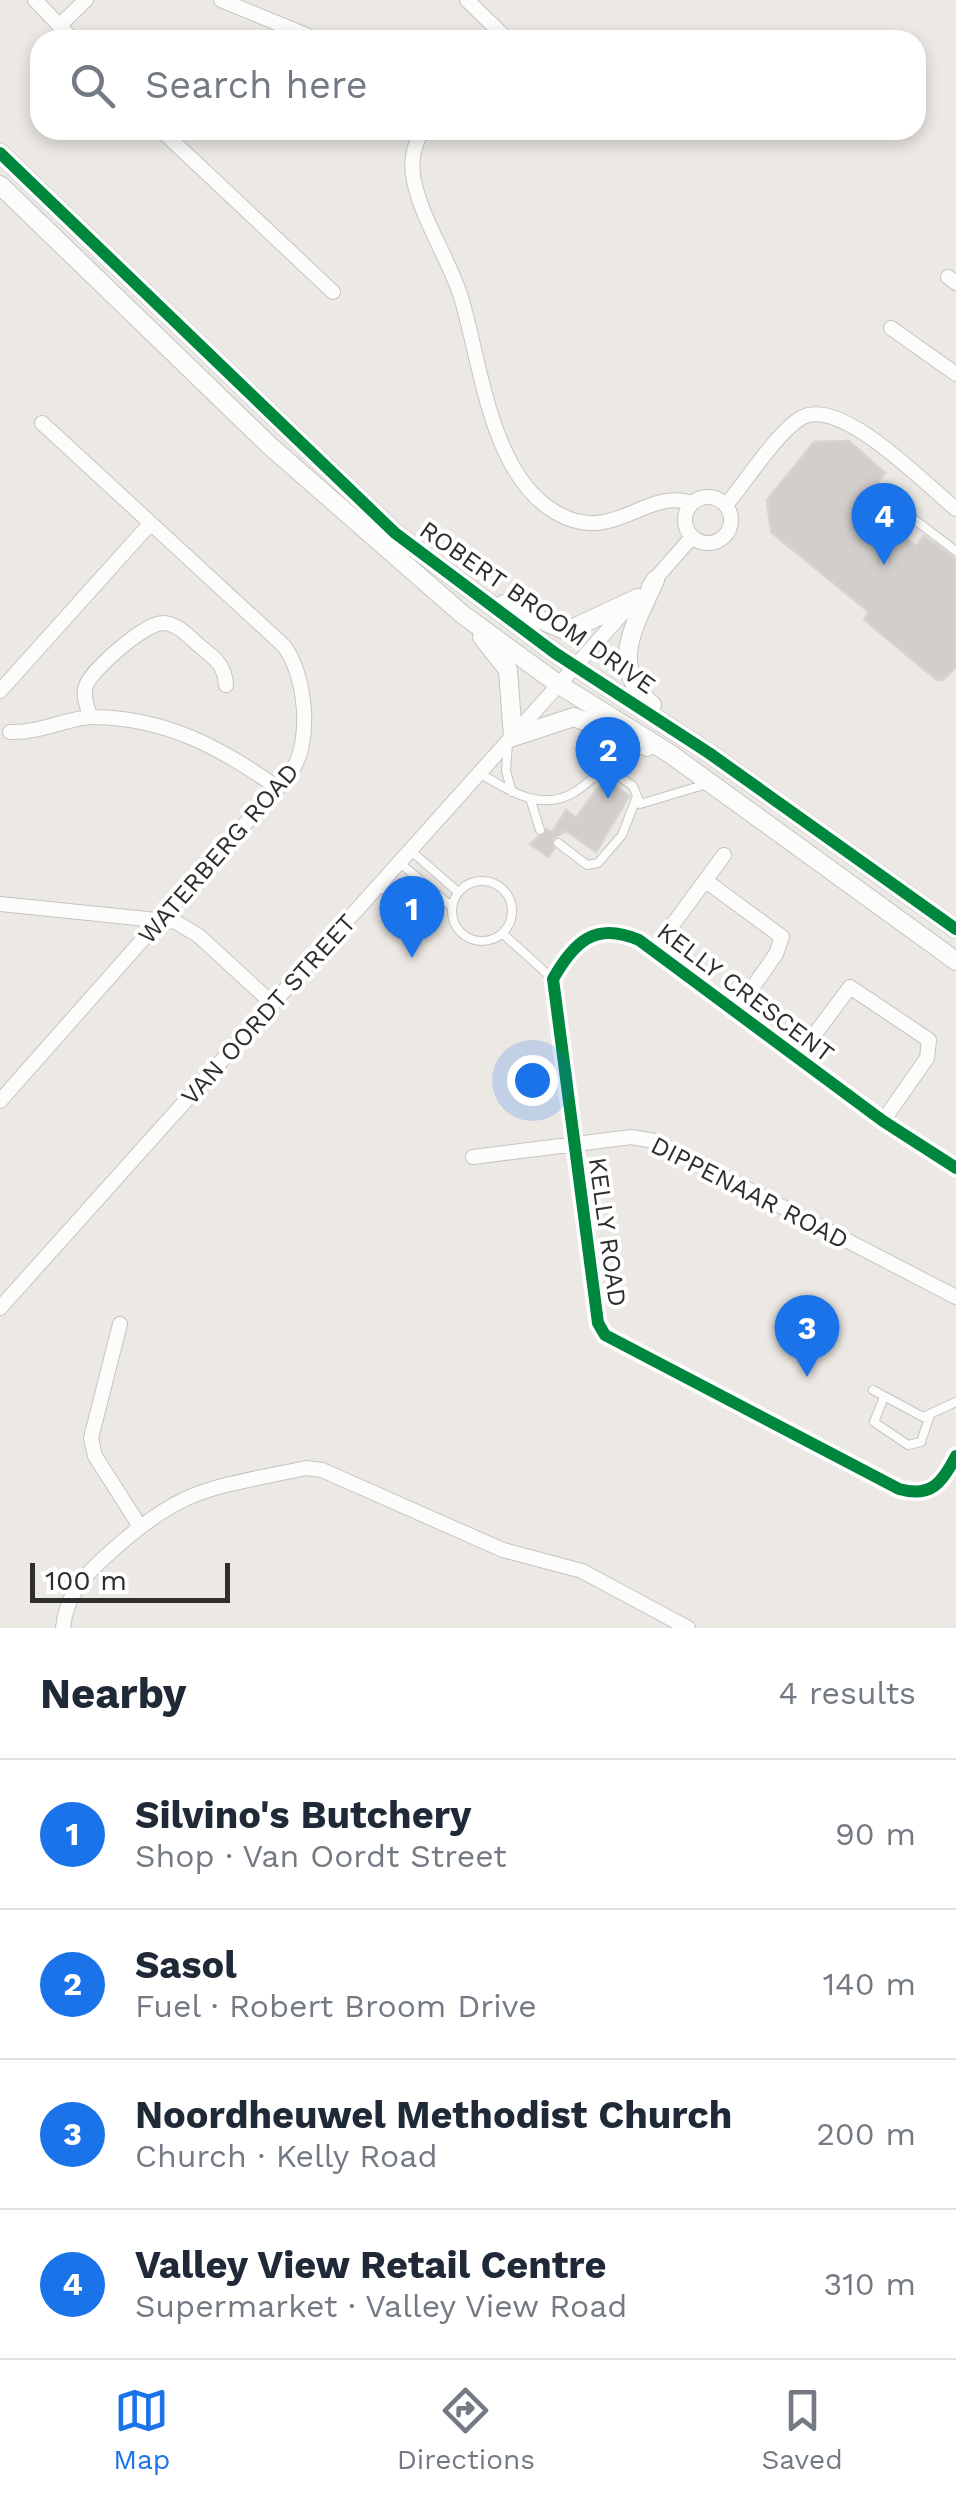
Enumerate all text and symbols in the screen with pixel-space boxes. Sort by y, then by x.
search box [30,30,926,140]
icon: search [65,58,120,113]
text: Search here [145,63,368,107]
pin: 4 [852,482,916,565]
street label: ROBERT BROOM DRIVE [414,515,661,700]
pin: 2 [576,716,640,799]
street label: WATERBERG ROAD [132,757,305,949]
pin: 1 [380,876,444,958]
street label: VAN OORDT STREET [175,908,362,1111]
street label: KELLY CRESCENT [652,917,840,1068]
your location [507,1055,558,1106]
street label: DIPPENAAR ROAD [646,1130,853,1255]
street label: KELLY ROAD [583,1156,632,1309]
pin: 3 [774,1294,840,1377]
scale bar [30,1558,230,1602]
text: 100 m [45,1564,127,1597]
text: Nearby [40,1669,187,1718]
text: 4 results [778,1674,916,1712]
text: Silvino's Butchery [135,1793,471,1837]
text: 1 [66,1815,79,1853]
text: 90 m [835,1815,916,1853]
text: Shop · Van Oordt Street [135,1837,507,1875]
text: Sasol [135,1943,237,1987]
text: 2 [63,1965,82,2003]
text: 140 m [823,1965,916,2003]
text: Fuel · Robert Broom Drive [135,1987,537,2025]
text: Noordheuwel Methodist Church [135,2093,732,2137]
text: 3 [63,2115,82,2153]
text: 200 m [816,2115,916,2153]
text: Church · Kelly Road [135,2137,437,2175]
text: Valley View Retail Centre [135,2243,606,2287]
text: 4 [62,2265,83,2303]
text: 310 m [824,2265,916,2303]
text: Supermarket · Valley View Road [135,2287,627,2325]
tab: Map [113,2383,170,2476]
tab: Directions [397,2383,535,2476]
tab: Saved [761,2383,843,2476]

